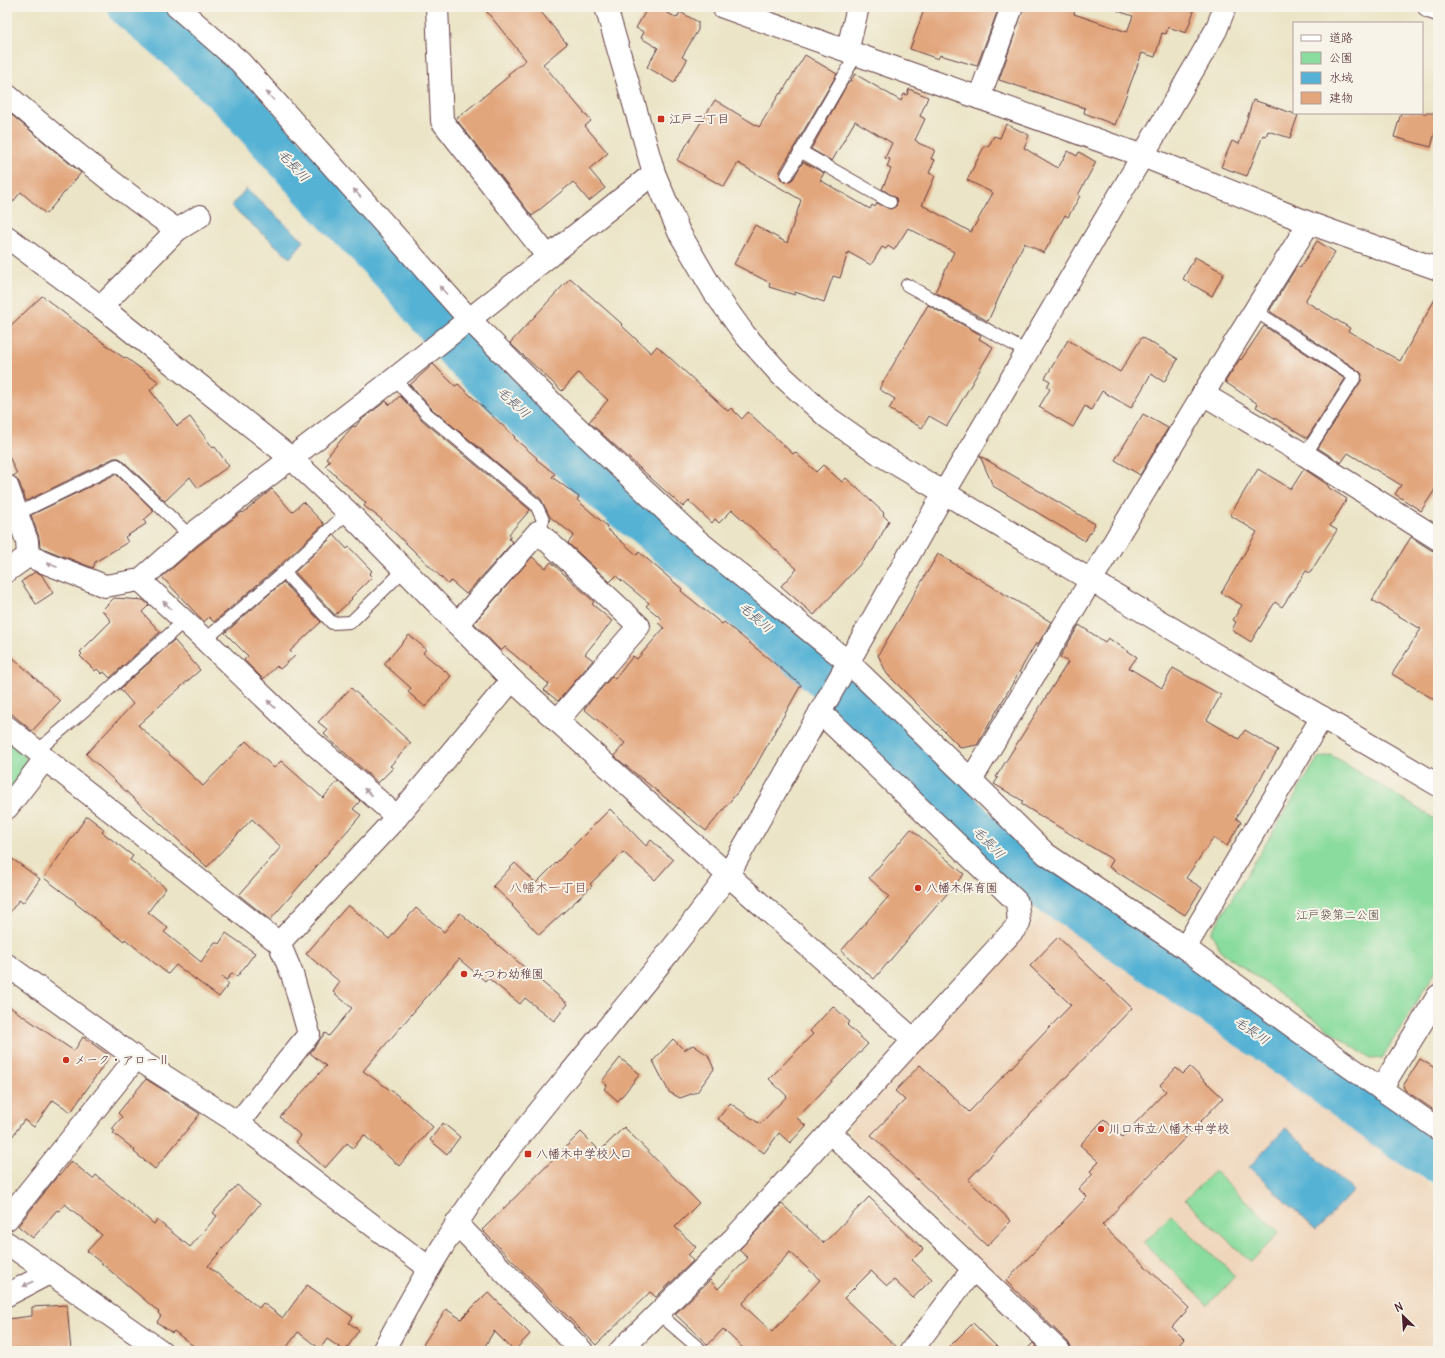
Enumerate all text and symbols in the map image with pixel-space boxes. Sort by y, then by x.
legend [1293,22,1423,114]
text: 道路 [1329,30,1353,45]
text: 公園 [1329,50,1353,65]
text: 水域 [1329,70,1353,85]
text: 建物 [1329,90,1353,105]
one-way arrow [266,91,275,101]
place label: 江戸二丁目 [669,111,729,126]
marker: 江戸二丁目 [656,114,666,124]
water label: 毛長川 [274,145,313,185]
one-way arrow [352,188,361,198]
one-way arrow [439,285,448,295]
water label: 毛長川 [494,383,534,422]
one-way arrow [46,562,57,568]
water label: 毛長川 [735,598,776,637]
one-way arrow [162,600,172,610]
one-way arrow [266,700,276,709]
one-way arrow [362,787,373,796]
water label: 毛長川 [969,822,1008,862]
district label: 八幡木一丁目 [509,879,587,896]
place label: 八幡木保育園 [926,880,998,895]
marker: 八幡木保育園 [913,883,923,893]
park label: 江戸袋第二公園 [1296,907,1380,922]
place label: みつわ幼稚園 [472,966,544,981]
marker: みつわ幼稚園 [459,969,469,979]
water label: 毛長川 [1231,1012,1273,1049]
place label: メーク・アローⅡ [74,1052,170,1067]
marker: メーク・アローⅡ [61,1055,71,1065]
place label: 川口市立八幡木中学校 [1109,1121,1229,1136]
marker: 川口市立八幡木中学校 [1096,1124,1106,1134]
place label: 八幡木中学校入口 [536,1146,632,1161]
marker: 八幡木中学校入口 [523,1149,533,1159]
one-way arrow [22,1281,34,1287]
north arrow [1383,1296,1423,1336]
text: N [1392,1299,1405,1315]

